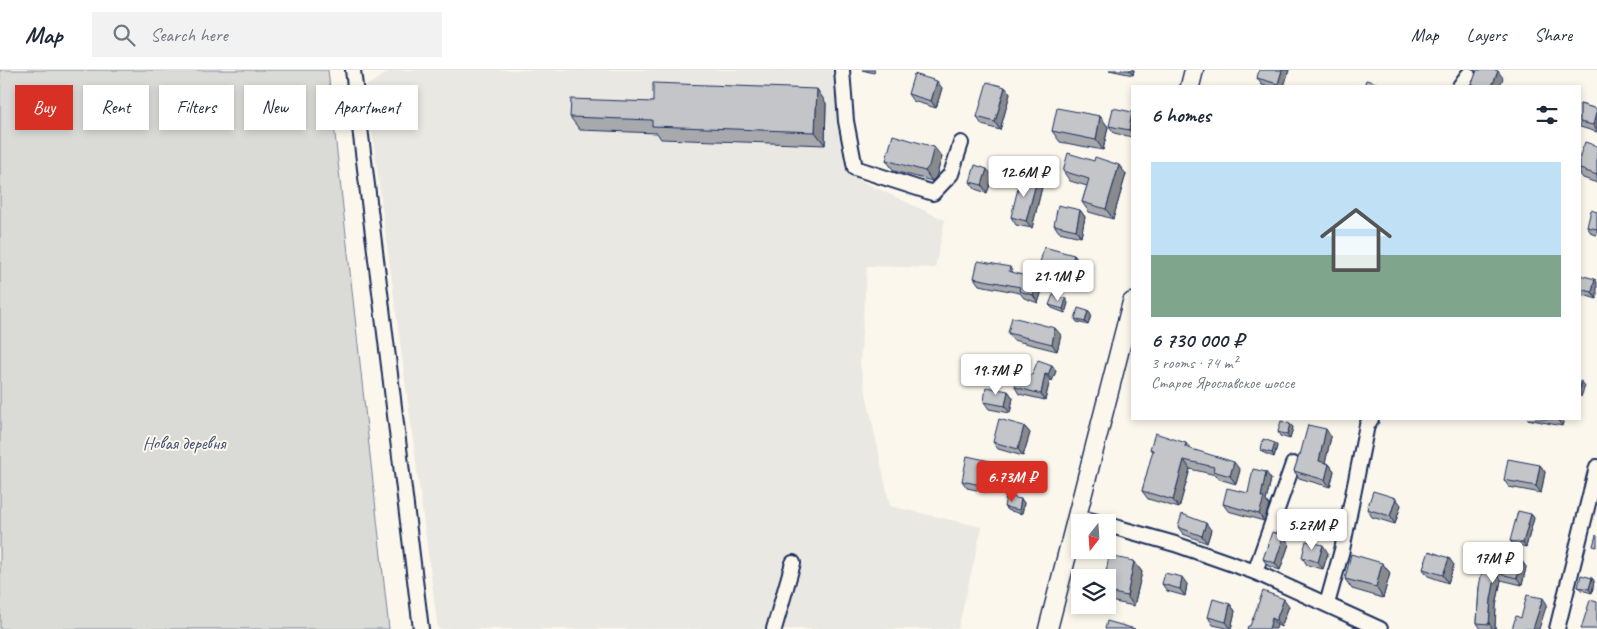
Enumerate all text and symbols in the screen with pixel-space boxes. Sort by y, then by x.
search box [92,12,442,57]
text: Map [25,20,62,50]
icon: search [110,21,138,49]
text: Search here [150,23,228,47]
text: Map [1411,24,1439,46]
text: Layers [1467,24,1506,46]
text: Share [1534,24,1572,46]
chip: Buy [15,85,73,130]
chip: Rent [83,85,149,130]
chip: Filters [159,85,234,130]
chip: New [244,85,306,130]
chip: Apartment [316,85,418,130]
icon: filters [1533,101,1561,129]
text: 6 homes [1151,102,1211,128]
pin: 12.6M ₽ [978,156,1070,198]
text: 12.6M ₽ [1000,162,1048,182]
icon: home [1311,195,1401,285]
pin: 21.1M ₽ [1012,260,1104,302]
text: 21.1M ₽ [1034,266,1082,286]
text: 6 730 000 ₽ [1151,327,1244,353]
text: 3 rooms · 74 m² [1151,353,1237,373]
pin: 19.7M ₽ [950,354,1042,396]
text: 19.7M ₽ [972,360,1020,380]
text: Старое Ярославское шоссе [1151,373,1294,393]
park label: Новая деревня [143,432,227,454]
pin: 6.73M ₽ [966,460,1058,503]
text: 6.73M ₽ [988,467,1036,487]
pin: 5.27M ₽ [1266,508,1358,551]
north arrow [1071,514,1116,559]
map controls [1071,514,1116,614]
text: 5.27M ₽ [1288,515,1336,535]
pin: 17M ₽ [1458,542,1528,584]
text: 17M ₽ [1474,548,1512,568]
button: layers [1071,569,1116,614]

